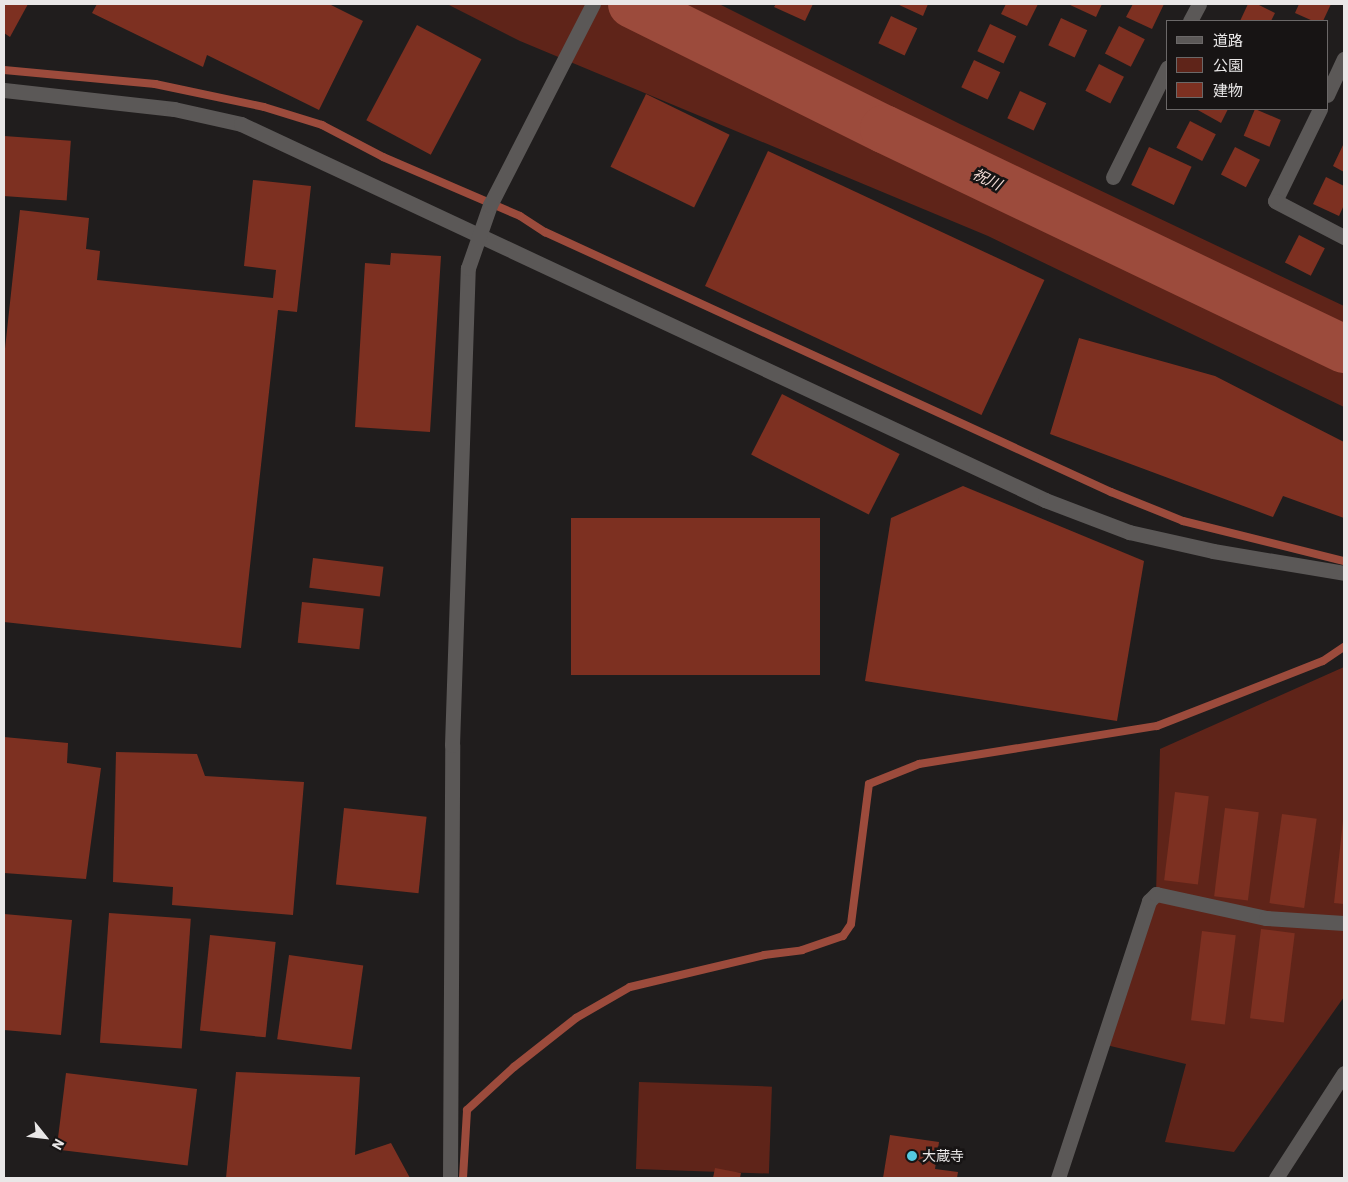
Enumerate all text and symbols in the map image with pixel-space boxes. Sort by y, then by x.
legend [1166,20,1328,110]
text: 道路 [1213,31,1243,50]
text: 公園 [1213,56,1243,75]
text: 建物 [1213,81,1243,100]
water label: 祝川 [970,164,1004,194]
north arrow [20,1112,70,1162]
text: N [48,1135,68,1153]
place label: 大蔵寺 [922,1148,964,1164]
marker: 大蔵寺 [906,1150,918,1162]

